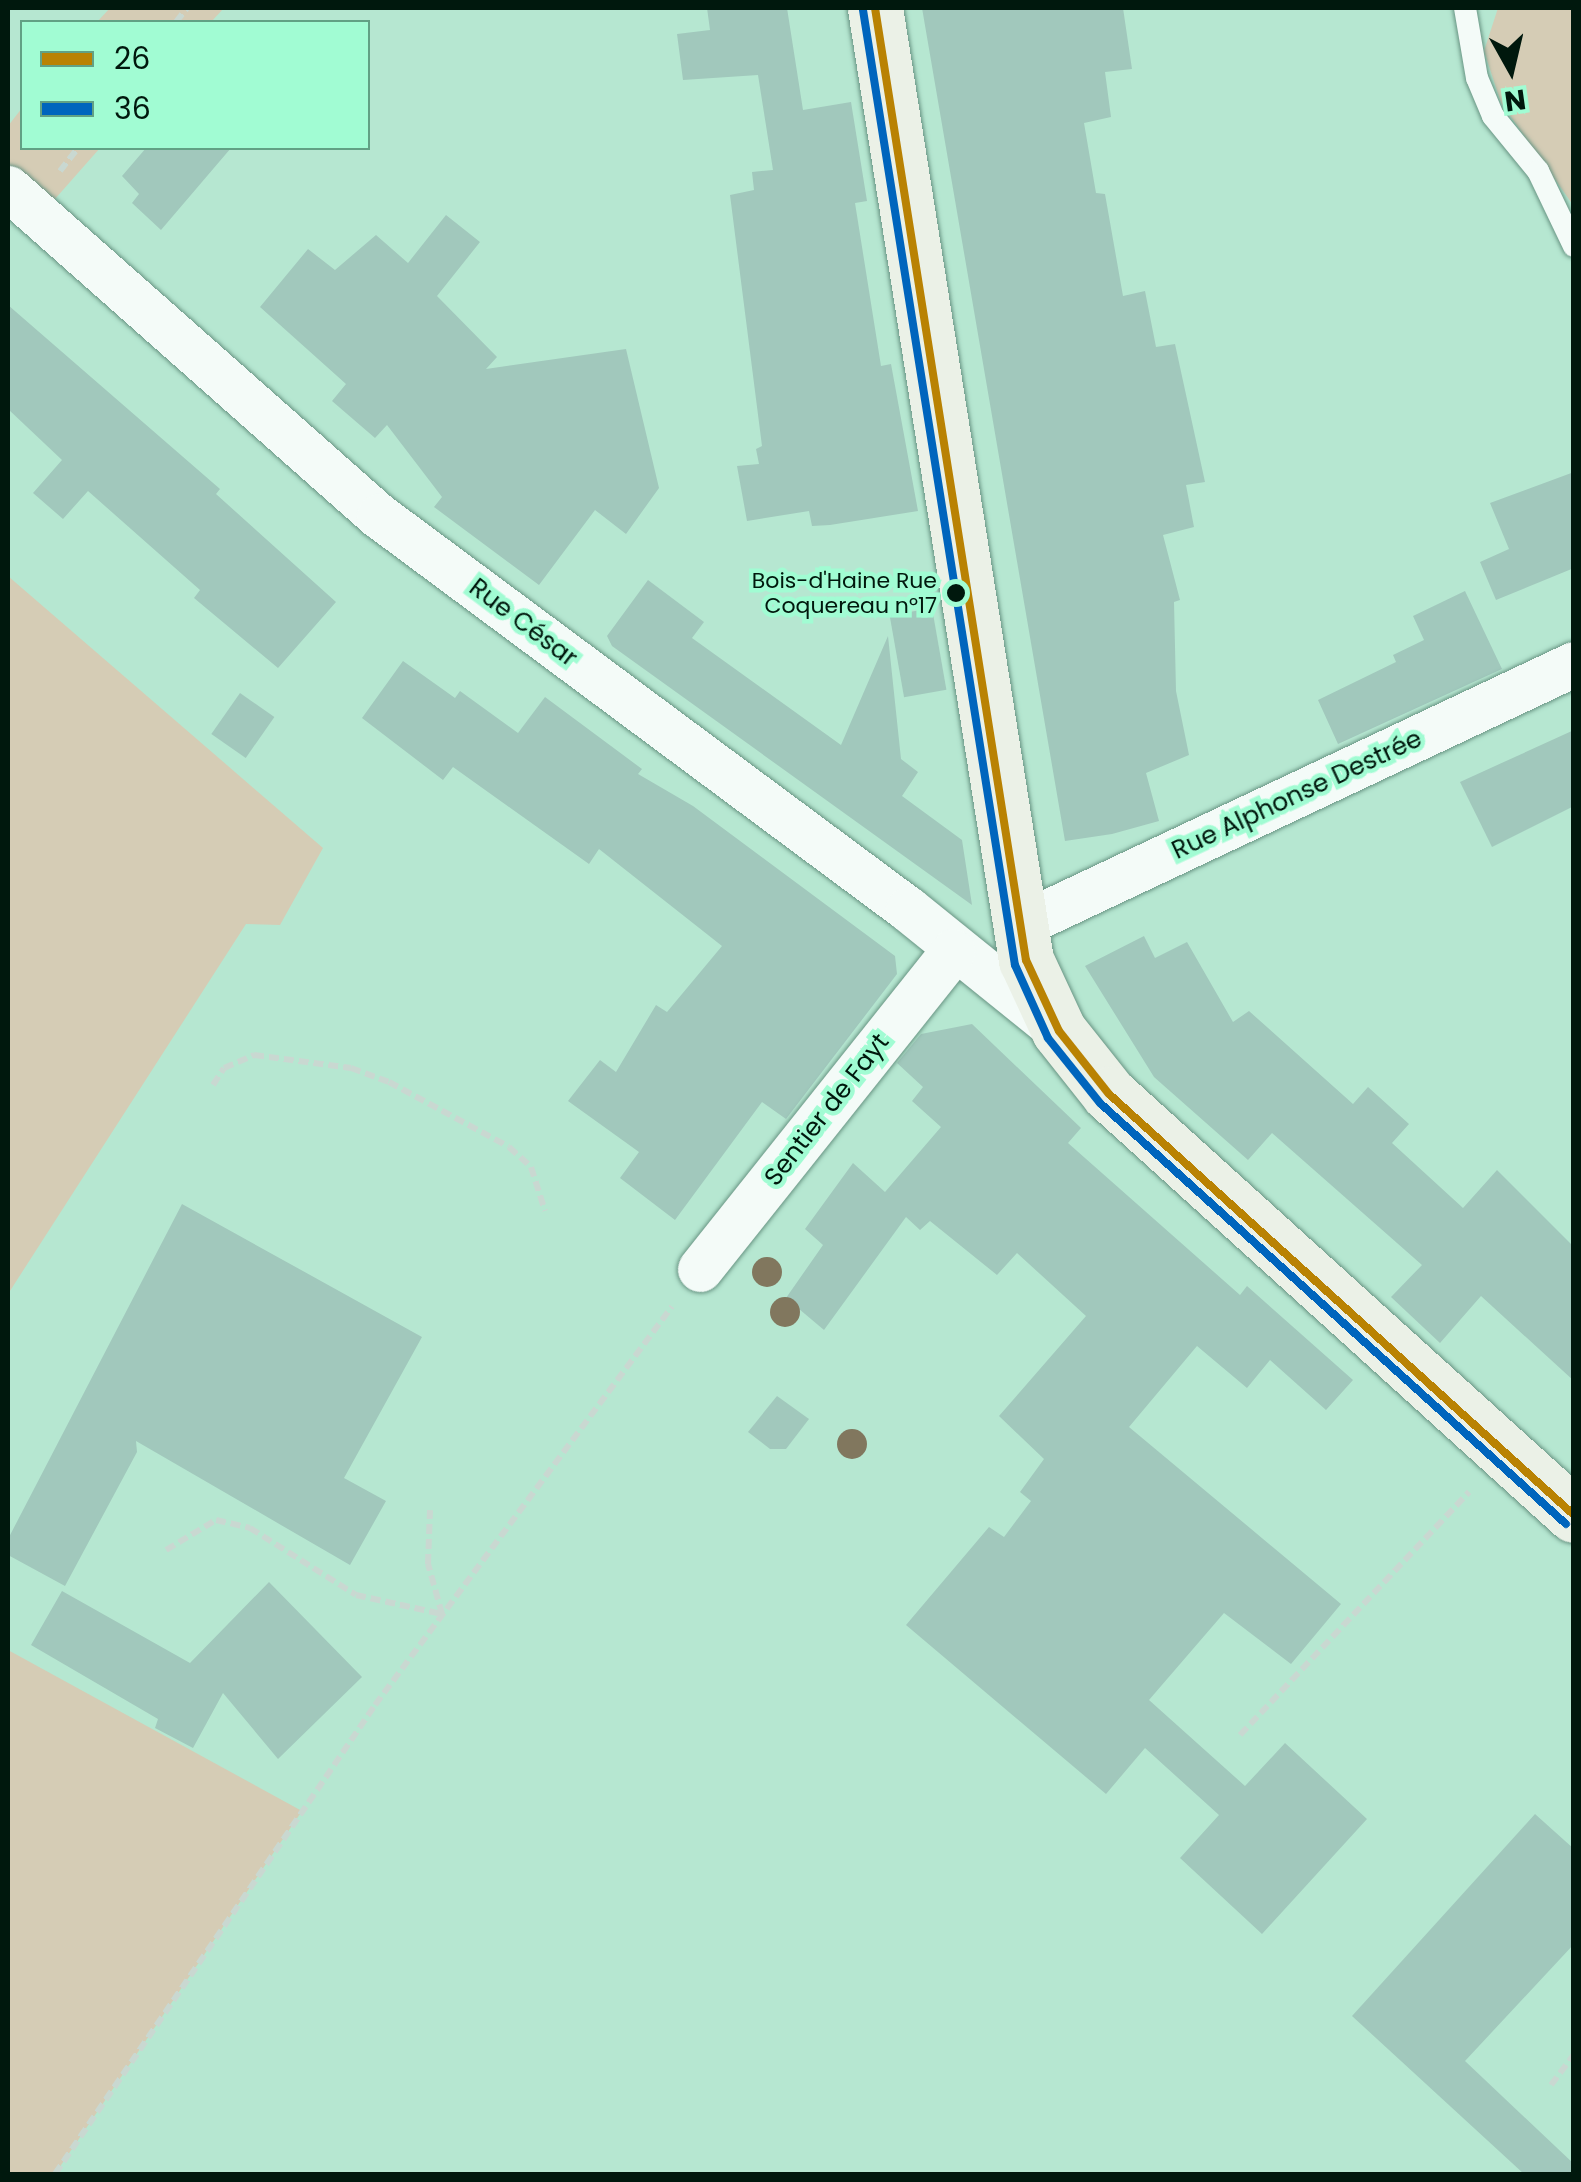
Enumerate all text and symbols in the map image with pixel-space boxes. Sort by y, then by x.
legend [20,20,370,150]
north arrow [1461,20,1561,120]
text: 26 [114,37,150,80]
text: N [1502,79,1528,121]
text: 36 [114,87,151,130]
place label: Bois-d'Haine Rue Coquereau n°17 [752,567,937,618]
street label: Rue César [463,573,583,673]
marker: Bois-d'Haine Rue Coquereau n°17 [946,583,966,603]
street label: Rue Alphonse Destrée [1167,724,1427,866]
street label: Sentier de Fayt [758,1028,896,1192]

